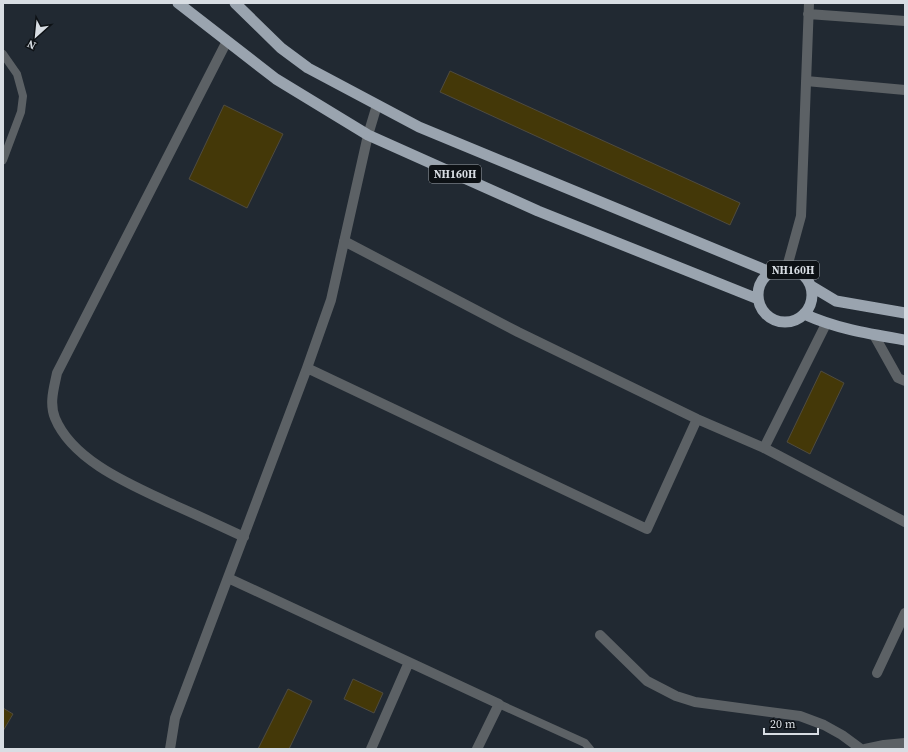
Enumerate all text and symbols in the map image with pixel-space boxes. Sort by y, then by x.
north arrow [16,16,56,56]
text: N [25,36,39,53]
road number: NH160H [429,165,481,183]
road number: NH160H [767,261,819,279]
scale bar [764,710,818,736]
text: 20 m [770,716,796,732]

